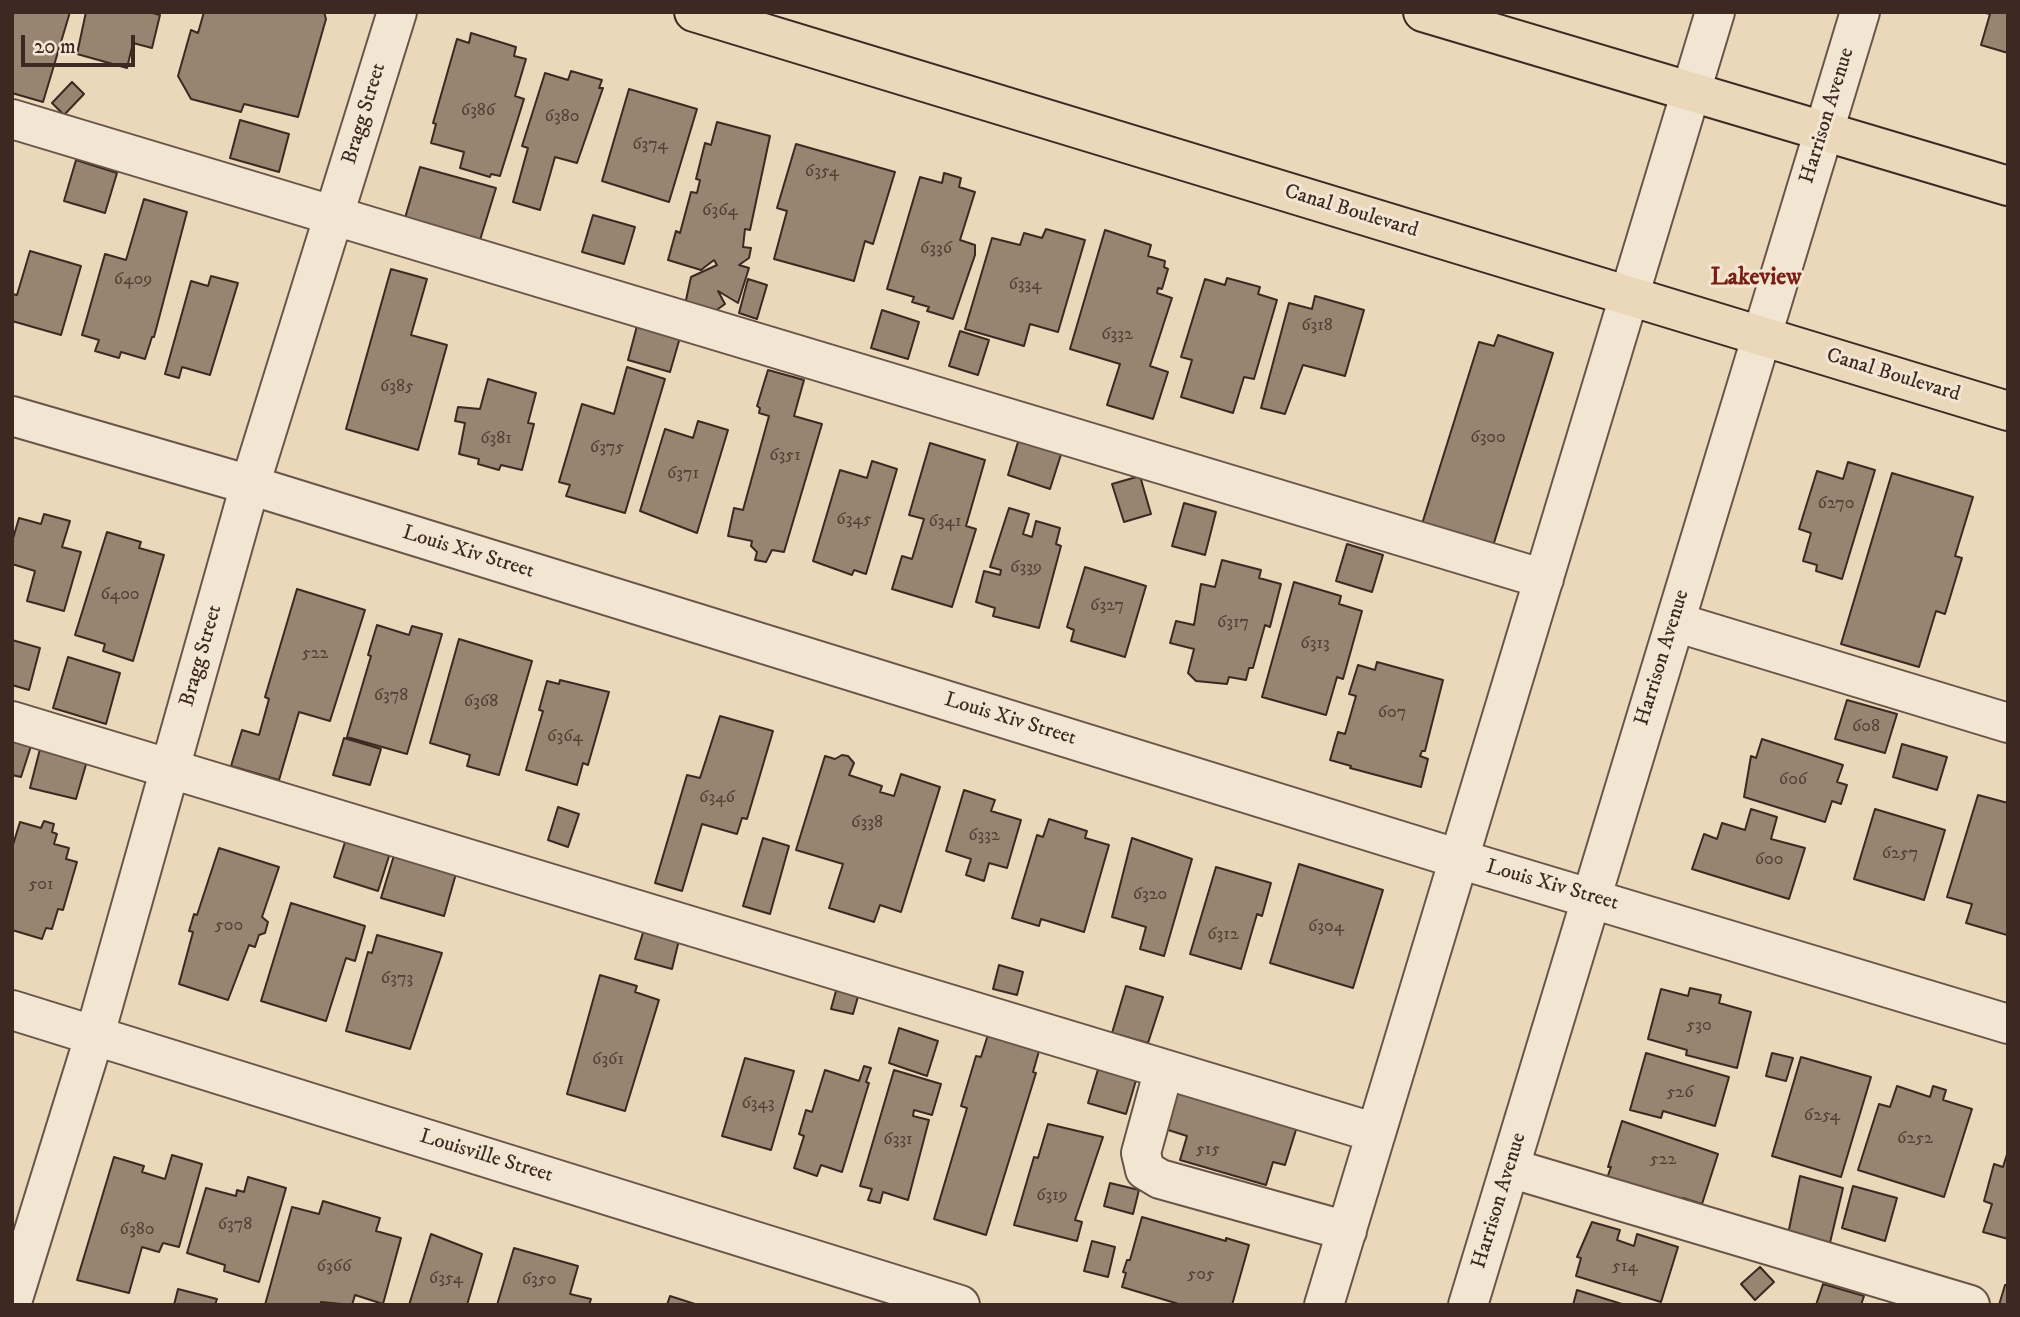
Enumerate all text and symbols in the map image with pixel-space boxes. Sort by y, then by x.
scale bar [24,21,138,65]
text: 20 m [34,34,76,60]
street label: Harrison Avenue [1795,45,1861,187]
street label: Bragg Street [338,60,392,168]
house number: 6386 [461,100,495,122]
house number: 6380 [545,106,579,128]
house number: 6374 [632,134,668,156]
house number: 6354 [805,161,839,183]
street label: Canal Boulevard [1281,180,1421,244]
house number: 6364 [702,200,738,222]
house number: 6336 [920,238,952,260]
district label: Lakeview [1710,265,1802,293]
house number: 6409 [114,269,152,291]
house number: 6334 [1008,274,1042,296]
house number: 6318 [1301,315,1333,337]
house number: 6332 [1101,324,1133,346]
street label: Canal Boulevard [1823,344,1963,408]
house number: 6385 [380,376,414,398]
house number: 6300 [1470,427,1506,449]
house number: 6381 [480,428,512,450]
house number: 6375 [590,437,624,459]
house number: 6351 [769,445,801,467]
house number: 6371 [667,463,699,485]
house number: 6270 [1818,493,1854,515]
house number: 6345 [836,509,872,531]
house number: 6341 [928,511,962,533]
street label: Louis Xiv Street [399,521,537,585]
house number: 6339 [1010,557,1042,579]
house number: 6400 [100,584,140,606]
street label: Harrison Avenue [1630,587,1696,729]
house number: 6327 [1090,595,1124,617]
street label: Bragg Street [175,602,229,710]
house number: 6317 [1217,612,1249,634]
house number: 6313 [1300,633,1330,655]
house number: 522 [302,643,328,665]
house number: 6378 [374,685,408,707]
street label: Louis Xiv Street [941,688,1079,752]
house number: 6368 [464,691,498,713]
house number: 607 [1378,702,1406,724]
house number: 608 [1852,716,1880,738]
house number: 6364 [547,726,583,748]
house number: 606 [1779,769,1807,791]
house number: 6346 [699,787,735,809]
house number: 6338 [851,812,883,834]
house number: 6332 [968,825,1000,847]
house number: 6257 [1882,843,1918,865]
house number: 600 [1755,849,1783,871]
street label: Louis Xiv Street [1483,855,1621,917]
house number: 501 [28,874,54,896]
house number: 6320 [1133,884,1167,906]
house number: 500 [215,915,243,937]
house number: 6304 [1308,916,1344,938]
house number: 6312 [1207,924,1239,946]
house number: 6373 [381,968,413,990]
house number: 530 [1686,1015,1712,1037]
house number: 6361 [592,1049,624,1071]
house number: 526 [1666,1082,1694,1104]
house number: 6343 [741,1093,775,1115]
house number: 6254 [1804,1105,1840,1127]
street label: Louisville Street [416,1125,556,1189]
house number: 6252 [1897,1128,1933,1150]
house number: 6331 [883,1129,913,1151]
street label: Harrison Avenue [1467,1130,1533,1272]
house number: 515 [1196,1139,1220,1161]
house number: 522 [1650,1149,1676,1171]
house number: 6319 [1036,1185,1068,1207]
house number: 6378 [218,1214,252,1236]
house number: 6380 [120,1219,154,1241]
house number: 6366 [317,1256,351,1278]
house number: 514 [1612,1256,1638,1278]
house number: 505 [1187,1264,1215,1286]
house number: 6354 [429,1268,463,1290]
house number: 6350 [522,1269,556,1291]

